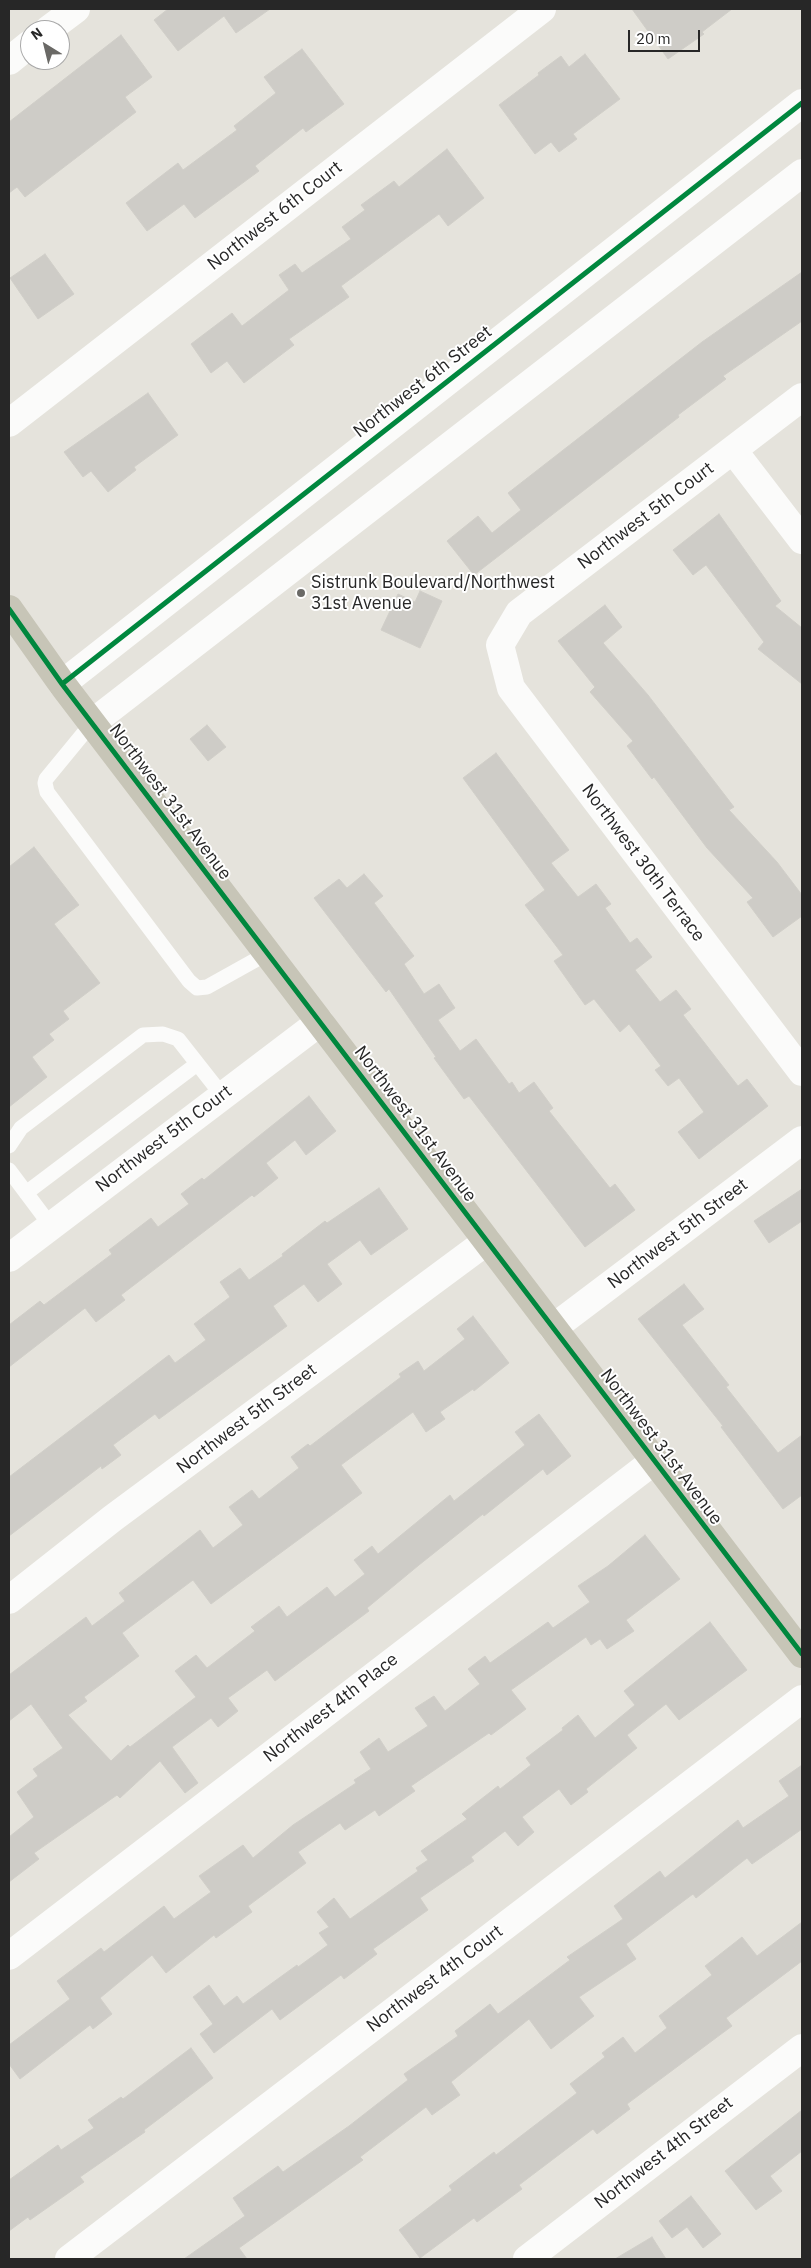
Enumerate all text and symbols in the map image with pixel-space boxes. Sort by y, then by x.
north arrow [20,20,70,70]
scale bar [631,20,704,52]
text: N [27,23,46,44]
text: 20 m [636,29,671,48]
street label: Northwest 6th Court [203,157,347,275]
street label: Northwest 6th Street [349,321,497,443]
street label: Northwest 5th Court [574,458,718,574]
place label: Sistrunk Boulevard/Northwest 31st Avenue [311,572,555,614]
marker: Sistrunk Boulevard/Northwest 31st Avenue [295,587,307,599]
street label: Northwest 31st Avenue [104,720,236,884]
street label: Northwest 30th Terrace [577,780,709,946]
street label: Northwest 31st Avenue [349,1042,481,1206]
street label: Northwest 5th Court [92,1081,236,1197]
street label: Northwest 5th Street [604,1174,752,1294]
street label: Northwest 5th Street [173,1359,321,1479]
street label: Northwest 31st Avenue [595,1365,727,1529]
street label: Northwest 4th Place [260,1649,402,1767]
street label: Northwest 4th Court [363,1921,507,2037]
street label: Northwest 4th Street [590,2092,738,2214]

